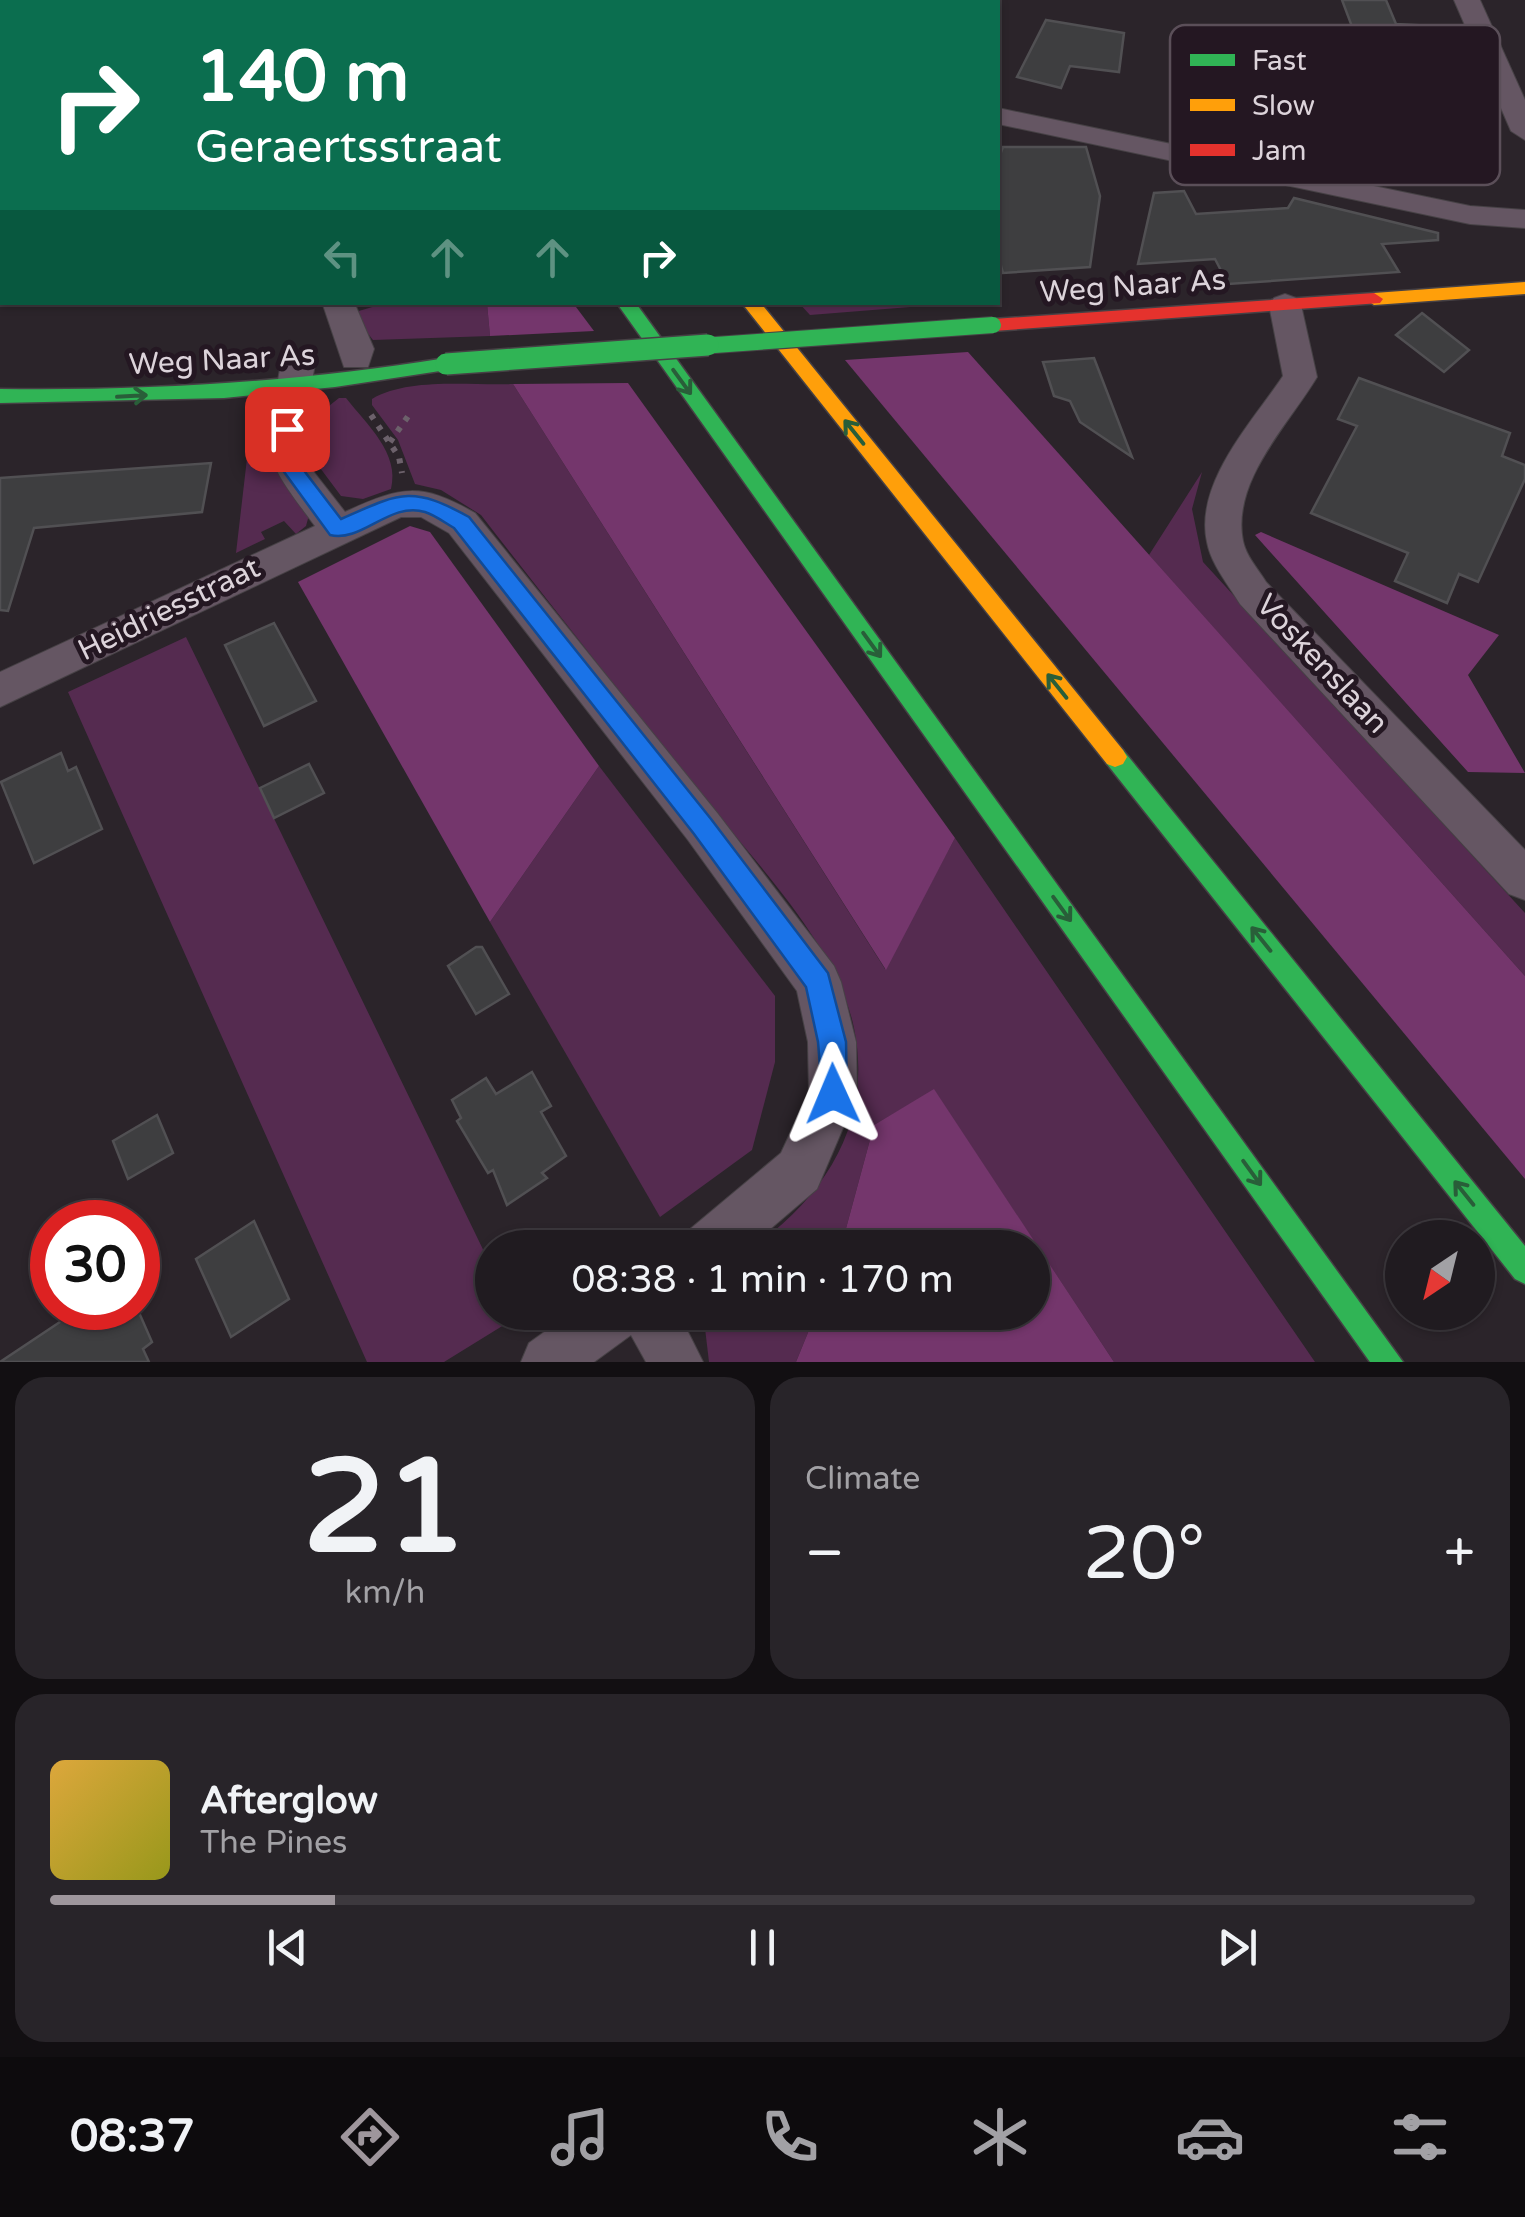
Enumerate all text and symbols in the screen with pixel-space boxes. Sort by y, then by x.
legend [1170,25,1500,185]
text: 140 m [195,36,409,120]
icon: right [30,40,160,170]
text: Fast [1252,44,1307,78]
text: Slow [1252,89,1315,123]
text: Geraertsstraat [195,121,502,175]
text: Jam [1252,134,1307,168]
icon: left [315,230,370,285]
icon: ahead [420,230,475,285]
icon: ahead [525,230,580,285]
icon: right [630,230,685,285]
street label: Weg Naar As [1039,261,1227,311]
street label: Weg Naar As [128,337,316,383]
one-way arrow [671,367,692,395]
one-way arrow [116,386,148,405]
pin [245,387,330,472]
icon: arrive [260,402,315,457]
one-way arrow [843,420,865,446]
street label: Heidriesstraat [72,549,266,669]
street label: Voskenslaan [1248,587,1396,741]
one-way arrow [861,631,882,658]
one-way arrow [1046,673,1068,699]
one-way arrow [1051,895,1072,922]
one-way arrow [1250,927,1272,953]
position arrow [781,1042,885,1146]
one-way arrow [1241,1158,1262,1186]
one-way arrow [1453,1180,1475,1206]
speed limit sign: 30 [30,1200,160,1330]
north arrow [1385,1220,1495,1330]
map controls [1385,1220,1495,1330]
text: 08:38 · 1 min · 170 m [571,1257,954,1303]
text: 21 [303,1431,467,1587]
text: Climate [805,1460,920,1498]
text: 20° [1083,1509,1205,1599]
text: − [805,1521,844,1587]
text: + [1444,1521,1475,1587]
text: km/h [345,1574,425,1612]
text: Afterglow [200,1778,378,1824]
text: The Pines [200,1824,347,1862]
icon: previous [260,1920,315,1975]
icon: pause [735,1920,790,1975]
icon: next [1210,1920,1265,1975]
icon: directions [335,2102,405,2172]
icon: music [545,2102,615,2172]
icon: phone [755,2102,825,2172]
icon: climate [965,2102,1035,2172]
icon: car [1175,2102,1245,2172]
icon: filters [1385,2102,1455,2172]
text: 08:37 [70,2110,195,2164]

